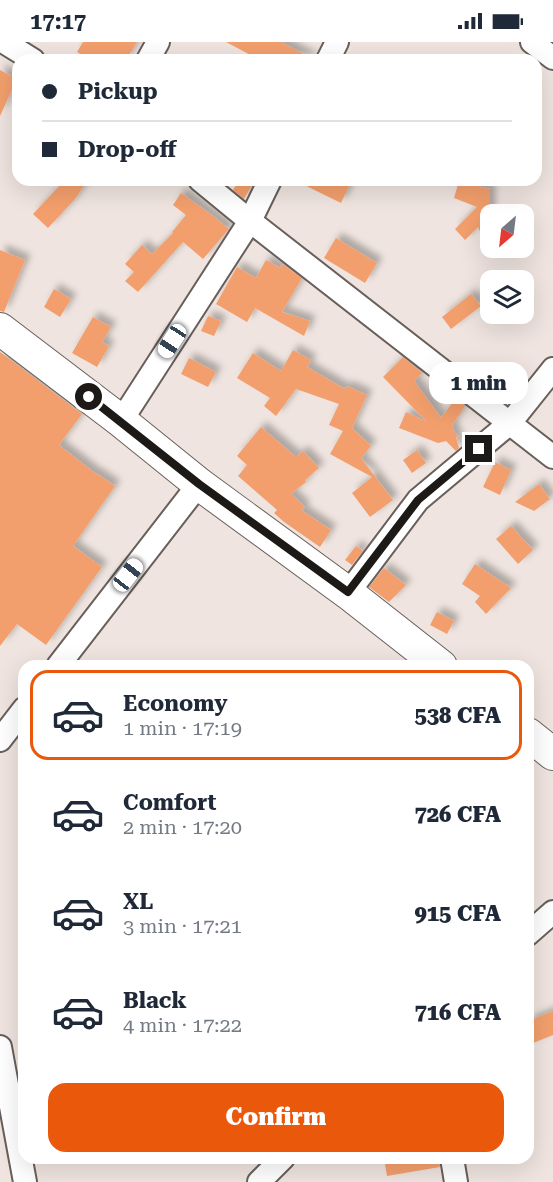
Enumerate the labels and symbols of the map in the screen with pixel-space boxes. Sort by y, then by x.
north arrow [480,204,534,258]
car [155,321,189,361]
callout: 1 min [430,362,528,404]
route start [75,383,102,410]
route end [465,435,492,462]
car [110,555,146,595]

